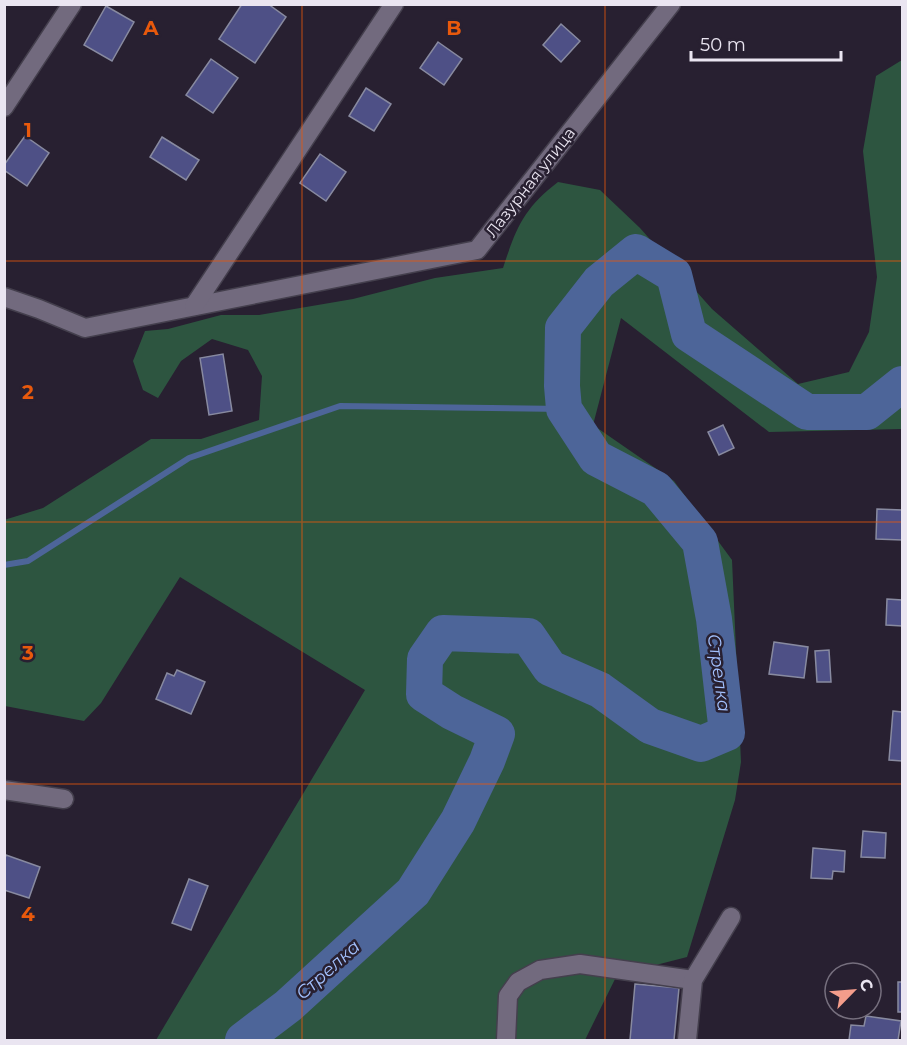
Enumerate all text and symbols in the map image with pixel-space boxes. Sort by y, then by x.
text: A [142,16,159,40]
text: B [446,16,462,40]
scale bar [691,24,841,62]
text: 50 m [700,34,746,56]
text: 1 [24,118,32,142]
street label: Лазурная улица [482,124,579,241]
text: 2 [22,380,34,404]
water label: Стрелка [703,632,735,714]
text: 3 [21,641,34,665]
text: 4 [21,902,35,926]
water label: Стрелка [291,935,365,1005]
north arrow [823,961,883,1021]
text: С [855,976,877,994]

